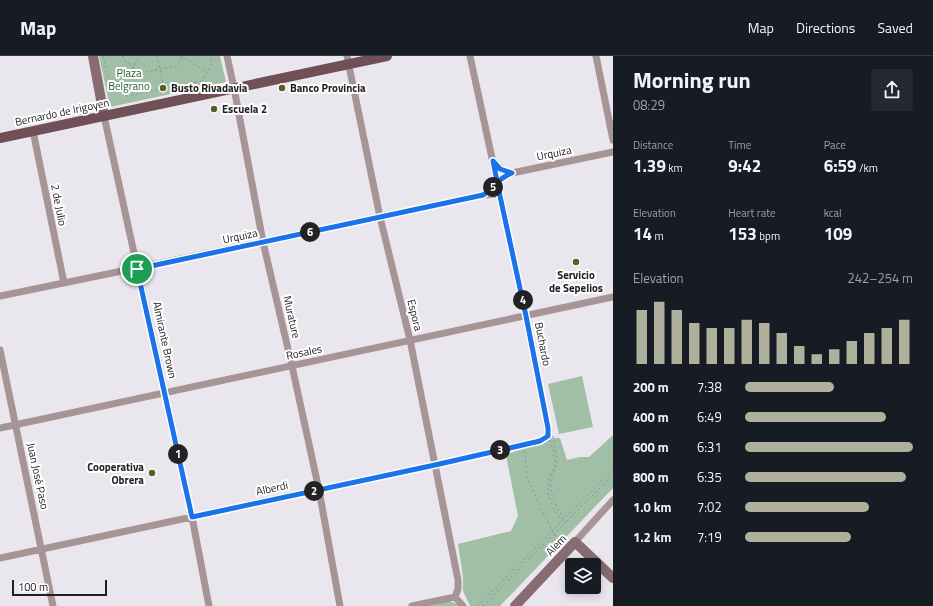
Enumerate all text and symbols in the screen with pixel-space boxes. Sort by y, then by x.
text: Map [20,13,56,42]
text: Map [748,17,774,38]
text: Directions [796,17,855,38]
text: Saved [877,17,913,38]
text: Morning run [633,63,751,97]
park label: Plaza Belgrano [108,65,150,94]
button: share [871,69,913,111]
place label: Busto Rivadavia [171,80,248,96]
place label: Banco Provincia [290,80,366,96]
marker: Busto Rivadavia [158,83,168,93]
marker: Banco Provincia [277,83,287,93]
street label: Bernardo de Irigoyen [13,94,111,130]
text: 08:29 [633,95,665,115]
place label: Escuela 2 [222,101,267,117]
marker: Escuela 2 [209,104,219,114]
text: Distance [633,137,673,153]
text: Time [728,137,751,153]
text: Pace [824,137,846,153]
street label: Urquiza [535,141,573,164]
text: 1.39 [633,153,666,179]
text: 9:42 [728,153,761,179]
text: 6:59 [824,153,857,179]
text: km [666,160,683,176]
text: /km [857,160,878,176]
pin: 5 [483,177,503,197]
text: 5 [490,179,496,195]
street label: 2 de Julio [47,183,71,227]
text: Elevation [633,205,676,221]
text: Heart rate [728,205,776,221]
text: kcal [824,205,842,221]
text: 14 [633,221,652,247]
text: 153 [728,221,757,247]
text: 109 [824,221,852,247]
pin: 6 [300,222,320,242]
street label: Urquiza [221,224,259,247]
text: 6 [307,224,313,240]
text: m [652,228,664,244]
text: bpm [757,228,780,244]
pin [120,252,154,286]
marker: Servicio de Sepelios [571,257,581,267]
icon: arrive [126,258,148,280]
place label: Servicio de Sepelios [549,267,603,296]
text: Elevation [633,268,684,288]
text: 242–254 m [847,268,913,288]
pin: 4 [513,290,533,310]
text: 4 [520,292,526,308]
street label: Murature [279,294,305,340]
street label: Espora [403,297,427,333]
street label: Almirante Brown [149,300,181,380]
street label: Buchardo [531,321,555,367]
street label: Rosales [285,340,323,364]
text: 200 m [633,377,669,397]
text: 7:38 [697,377,722,397]
text: 400 m [633,407,669,427]
text: 6:49 [697,407,722,427]
text: 600 m [633,437,669,457]
text: 6:31 [697,437,722,457]
pin: 3 [490,440,510,460]
street label: Juan José Paso [23,441,53,511]
text: 3 [497,442,503,458]
pin: 1 [168,444,188,464]
text: 1 [175,446,181,462]
place label: Cooperativa Obrera [87,459,144,488]
text: 800 m [633,467,669,487]
text: 6:35 [697,467,722,487]
marker: Cooperativa Obrera [147,468,157,478]
street label: Alberdi [255,477,289,499]
pin: 2 [304,481,324,501]
text: 2 [311,483,317,499]
text: 1.0 km [633,497,671,517]
text: 7:02 [697,497,722,517]
text: 1.2 km [633,527,671,547]
text: 7:19 [697,527,722,547]
street label: Alem [542,531,570,559]
map controls [565,558,601,594]
button: layers [565,558,601,594]
scale bar [12,578,107,597]
text: 100 m [18,579,48,595]

